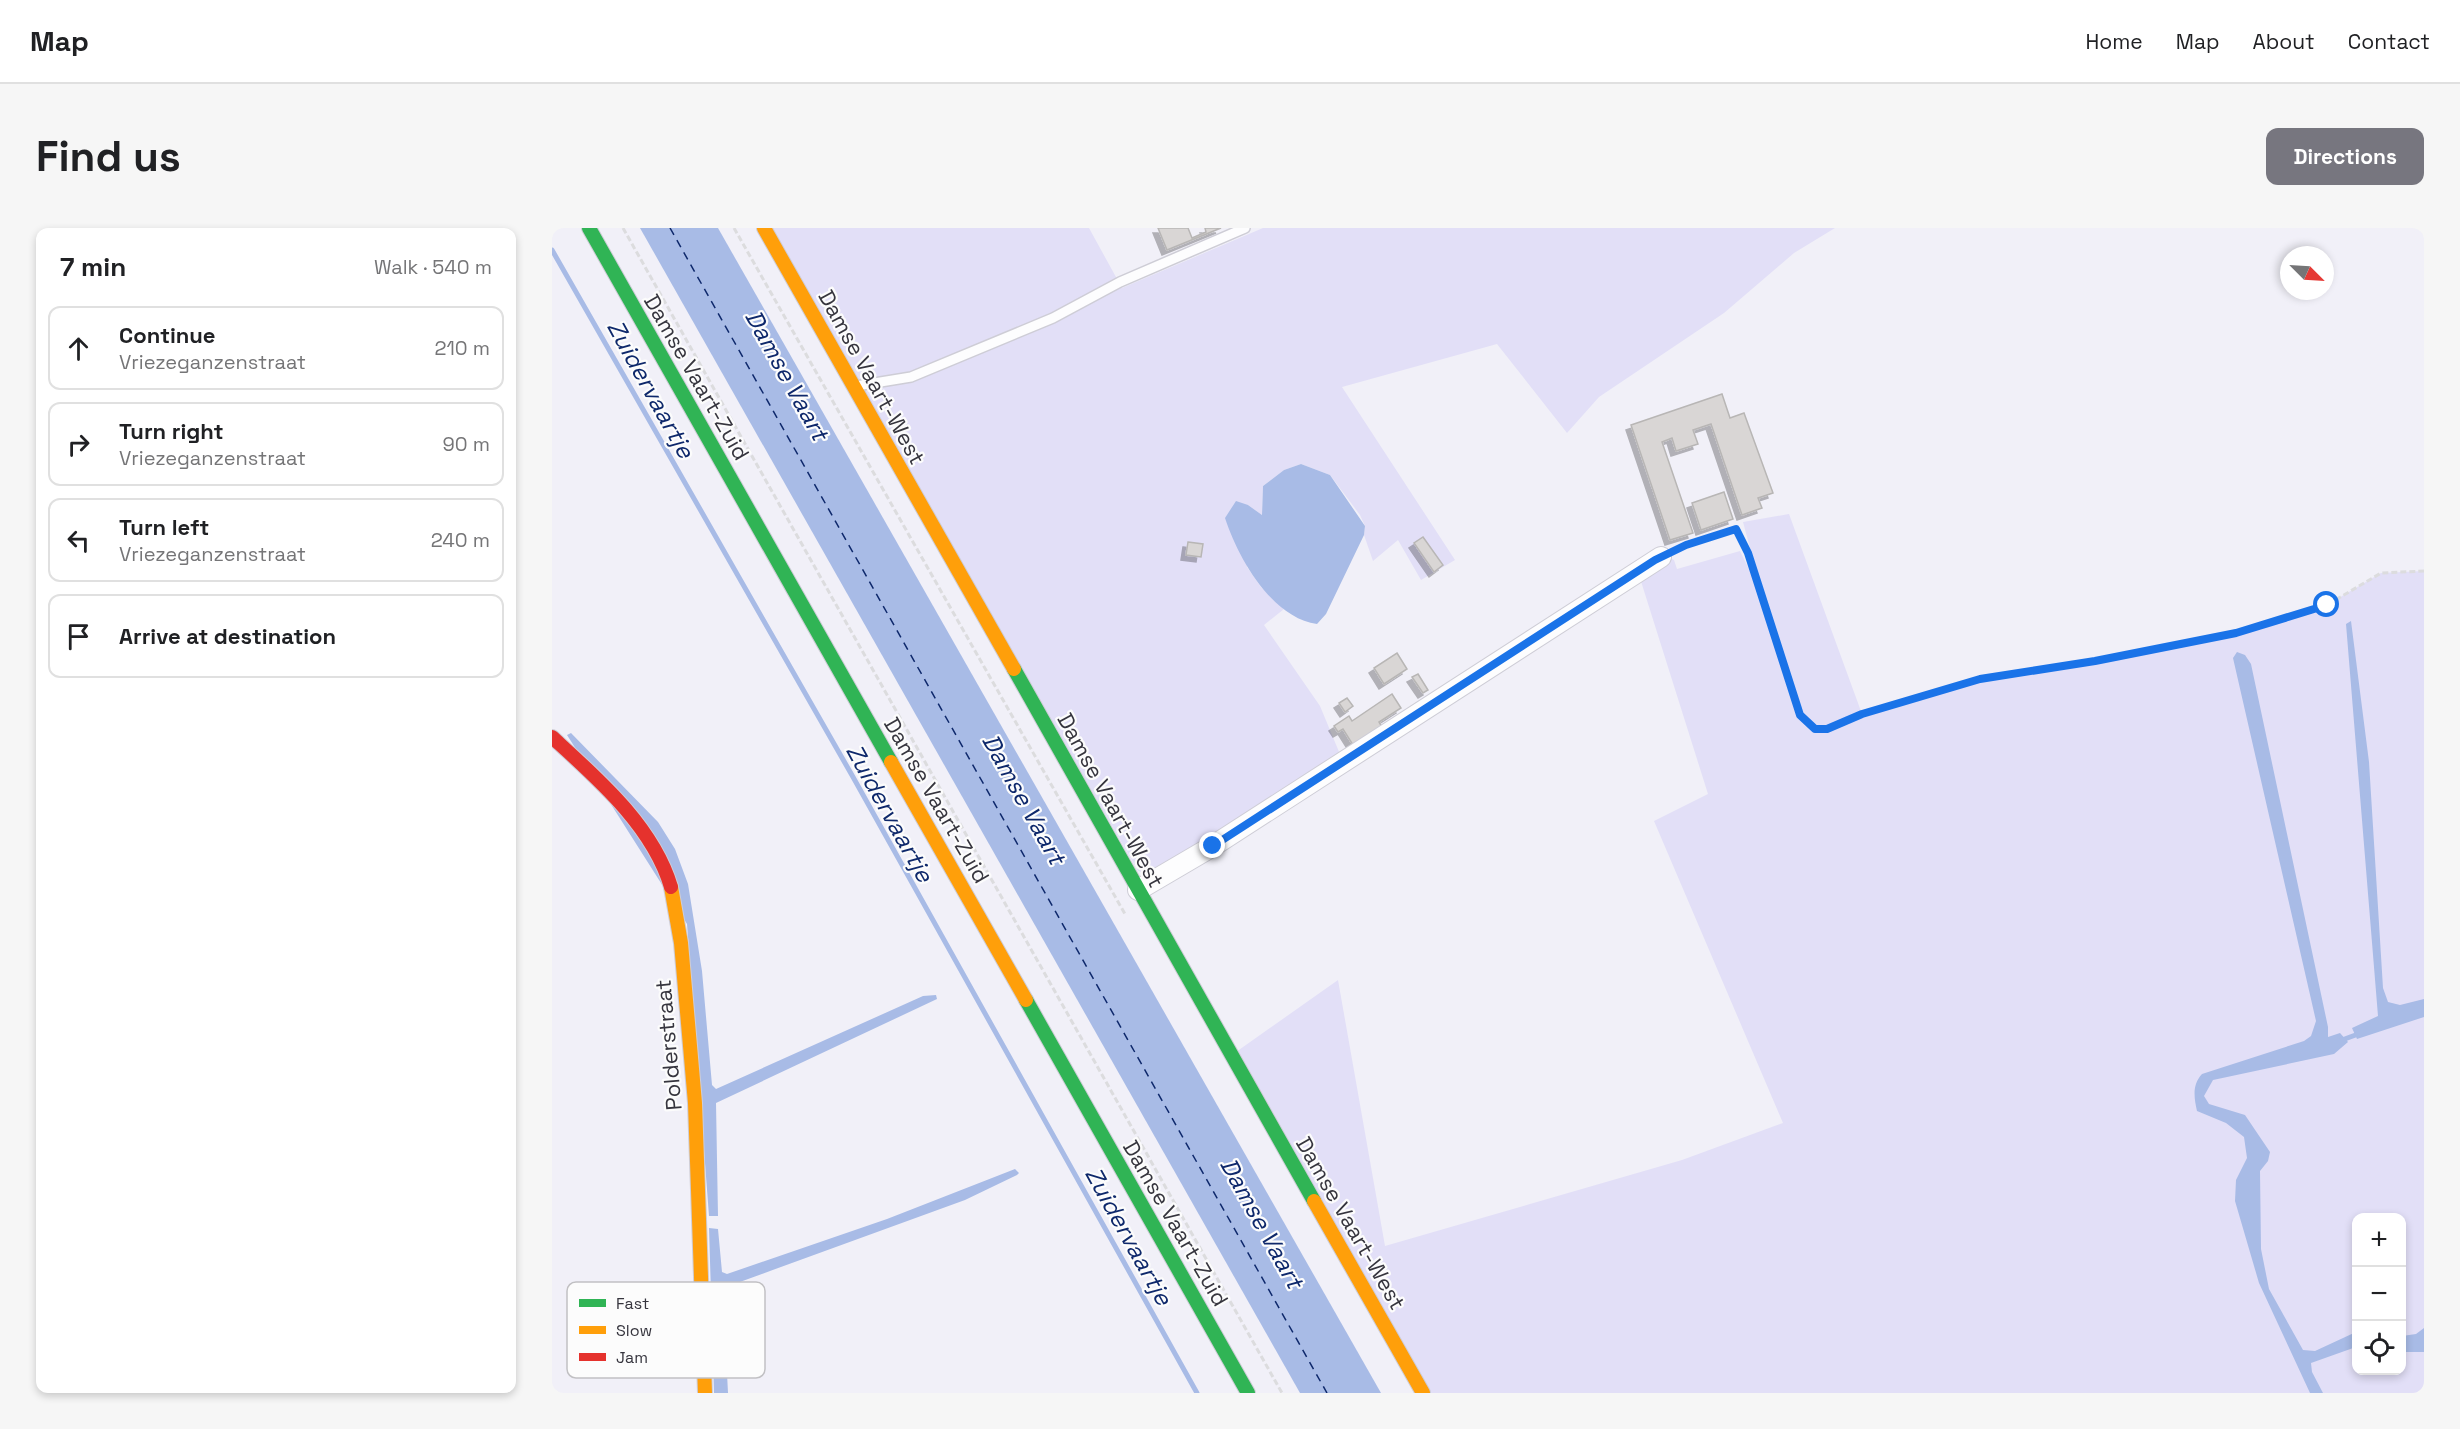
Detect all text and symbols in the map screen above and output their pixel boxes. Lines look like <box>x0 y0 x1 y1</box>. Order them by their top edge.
text: Map <box>30 23 89 59</box>
text: Home <box>2085 28 2143 55</box>
text: Map <box>2176 28 2220 55</box>
text: About <box>2253 28 2315 55</box>
text: Contact <box>2348 28 2430 55</box>
button: Directions <box>2266 128 2424 185</box>
text: Find us <box>36 130 181 183</box>
north arrow <box>2280 246 2334 300</box>
text: 7 min <box>60 250 126 284</box>
text: Walk · 540 m <box>374 254 492 280</box>
street label: Damse Vaart-West <box>812 285 932 469</box>
street label: Damse Vaart-Zuid <box>638 289 756 465</box>
water label: Damse Vaart <box>738 304 837 448</box>
water label: Zuidervaartje <box>600 314 702 464</box>
text: Continue <box>119 321 215 349</box>
icon: ahead <box>62 332 95 365</box>
text: 210 m <box>434 335 490 361</box>
text: Vriezeganzenstraat <box>119 349 306 375</box>
text: Turn right <box>119 417 224 445</box>
icon: right <box>62 428 95 461</box>
text: 90 m <box>443 431 490 457</box>
text: Vriezeganzenstraat <box>119 445 306 471</box>
text: Turn left <box>119 513 209 541</box>
icon: left <box>62 524 95 557</box>
text: 240 m <box>431 527 490 553</box>
text: Vriezeganzenstraat <box>119 541 306 567</box>
route start <box>2313 591 2339 617</box>
icon: arrive <box>62 620 95 653</box>
text: Arrive at destination <box>119 622 336 650</box>
street label: Damse Vaart-West <box>1051 708 1171 892</box>
street label: Damse Vaart-Zuid <box>878 712 996 888</box>
water label: Damse Vaart <box>975 728 1074 872</box>
water label: Zuidervaartje <box>839 738 941 888</box>
route end <box>1199 832 1225 858</box>
street label: Polderstraat <box>648 978 688 1112</box>
street label: Damse Vaart-West <box>1290 1131 1412 1315</box>
street label: Damse Vaart-Zuid <box>1117 1135 1235 1311</box>
water label: Damse Vaart <box>1213 1152 1312 1296</box>
water label: Zuidervaartje <box>1078 1161 1180 1311</box>
map controls <box>2352 1213 2406 1375</box>
button: + <box>2352 1213 2406 1267</box>
button: − <box>2352 1267 2406 1321</box>
legend <box>567 1282 765 1378</box>
text: Fast <box>616 1293 649 1314</box>
text: Slow <box>616 1320 652 1341</box>
button: locate <box>2352 1321 2406 1375</box>
text: Jam <box>616 1347 648 1368</box>

